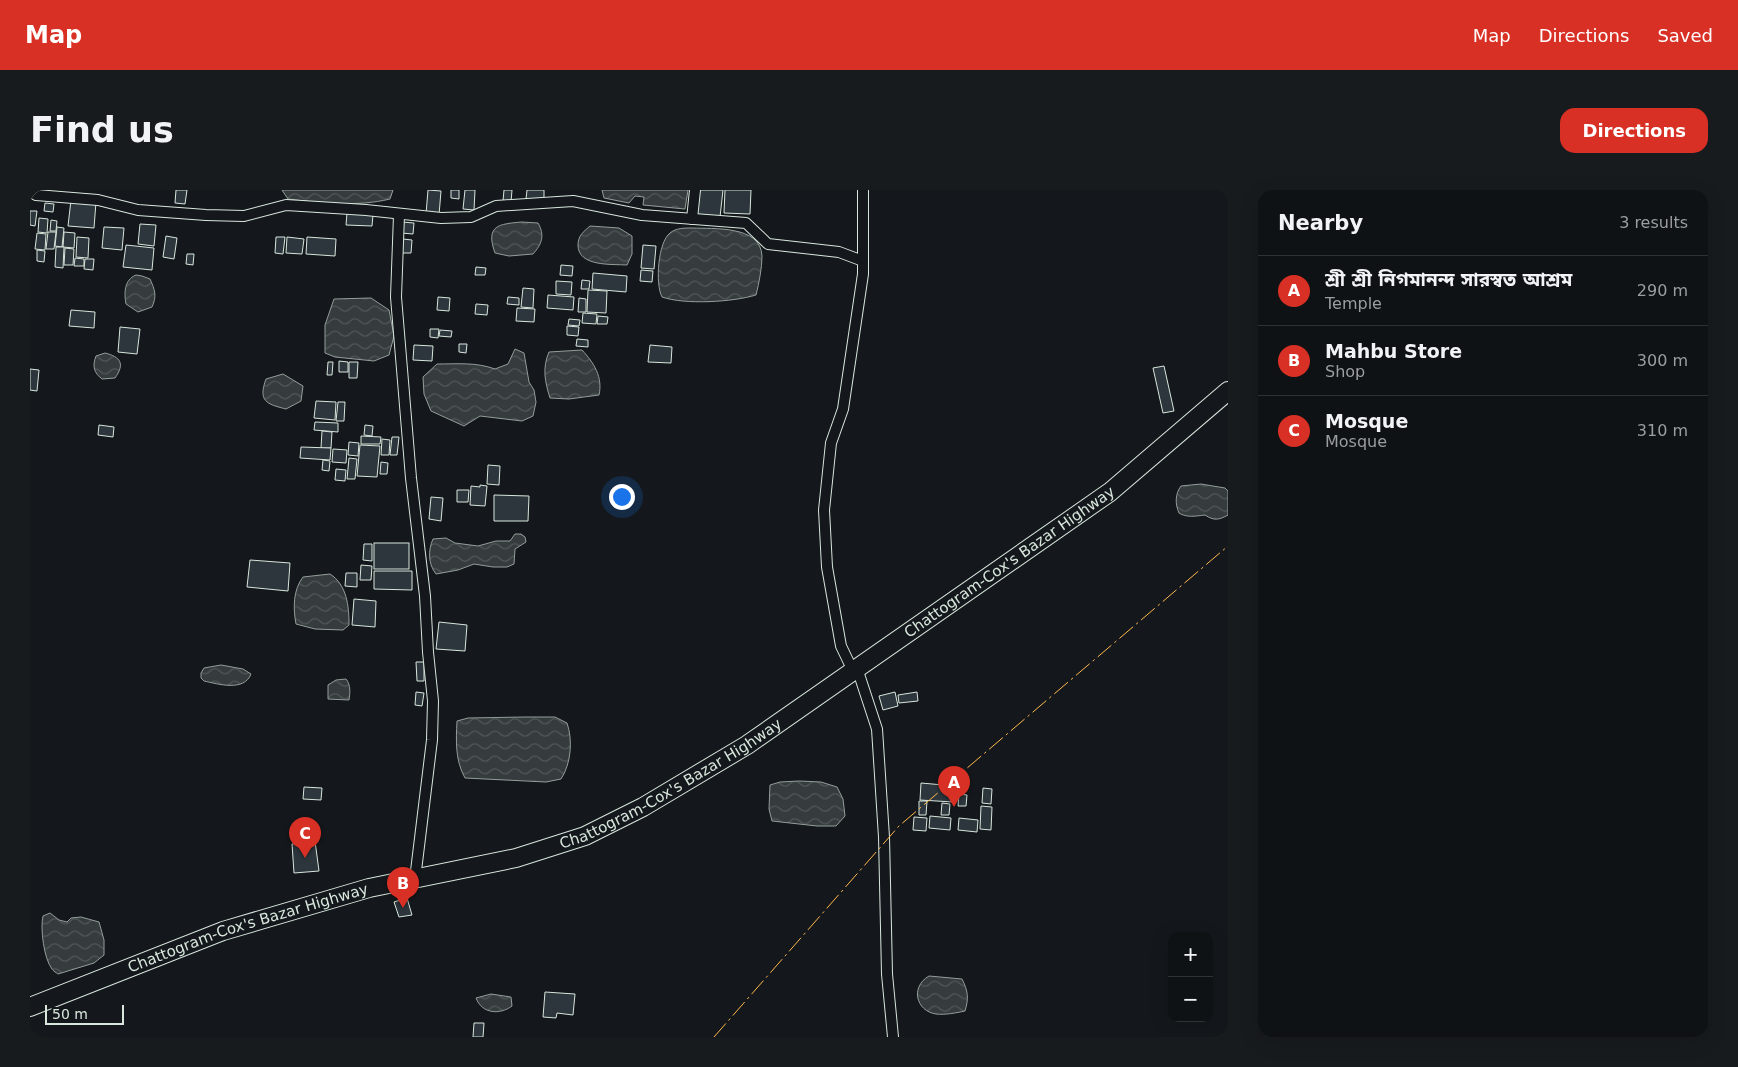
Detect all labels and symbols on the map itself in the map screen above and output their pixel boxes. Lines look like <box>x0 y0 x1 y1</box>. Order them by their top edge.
street label: Chattogram-Cox's Bazar Highway <box>901 482 1118 642</box>
your location <box>609 484 635 510</box>
street label: Chattogram-Cox's Bazar Highway <box>557 715 785 853</box>
pin: A <box>938 766 970 807</box>
pin: C <box>289 817 321 858</box>
pin: B <box>387 867 419 908</box>
street label: Chattogram-Cox's Bazar Highway <box>125 880 370 977</box>
scale bar <box>45 1002 124 1025</box>

